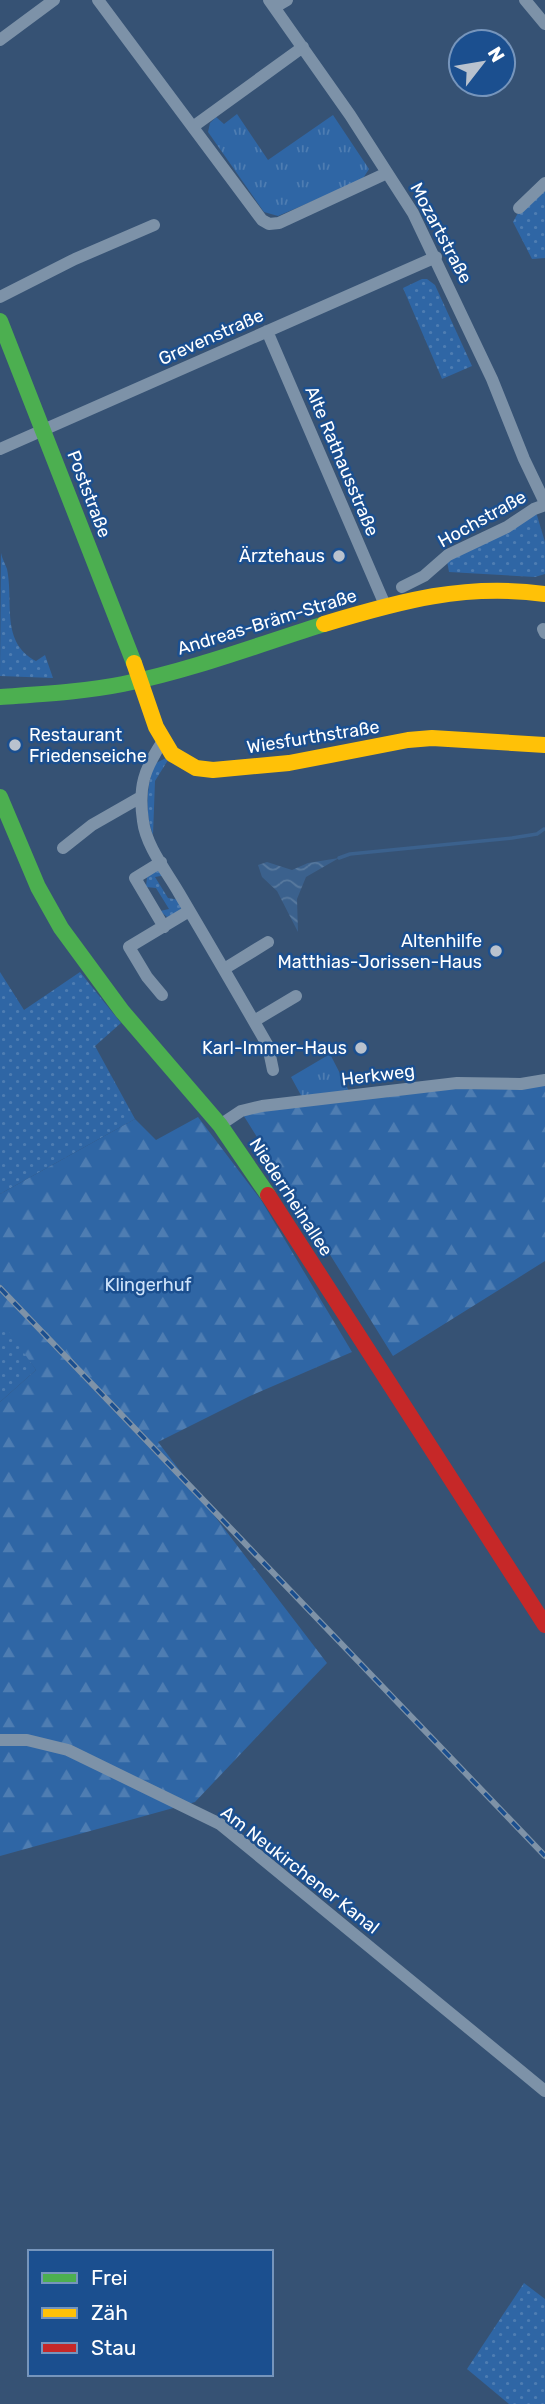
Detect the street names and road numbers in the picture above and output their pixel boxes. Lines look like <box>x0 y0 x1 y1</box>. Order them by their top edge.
street label: Mozartstraße <box>405 179 477 287</box>
street label: Grevenstraße <box>155 304 267 370</box>
street label: Alte Rathausstraße <box>300 383 384 539</box>
street label: Poststraße <box>62 447 116 541</box>
street label: Hochstraße <box>434 486 530 552</box>
street label: Andreas-Bräm-Straße <box>175 584 359 660</box>
street label: Wiesfurthstraße <box>245 716 381 758</box>
street label: Herkweg <box>340 1060 416 1090</box>
street label: Niederrheinallee <box>245 1134 337 1260</box>
street label: Am Neukirchener Kanal <box>216 1801 384 1939</box>

